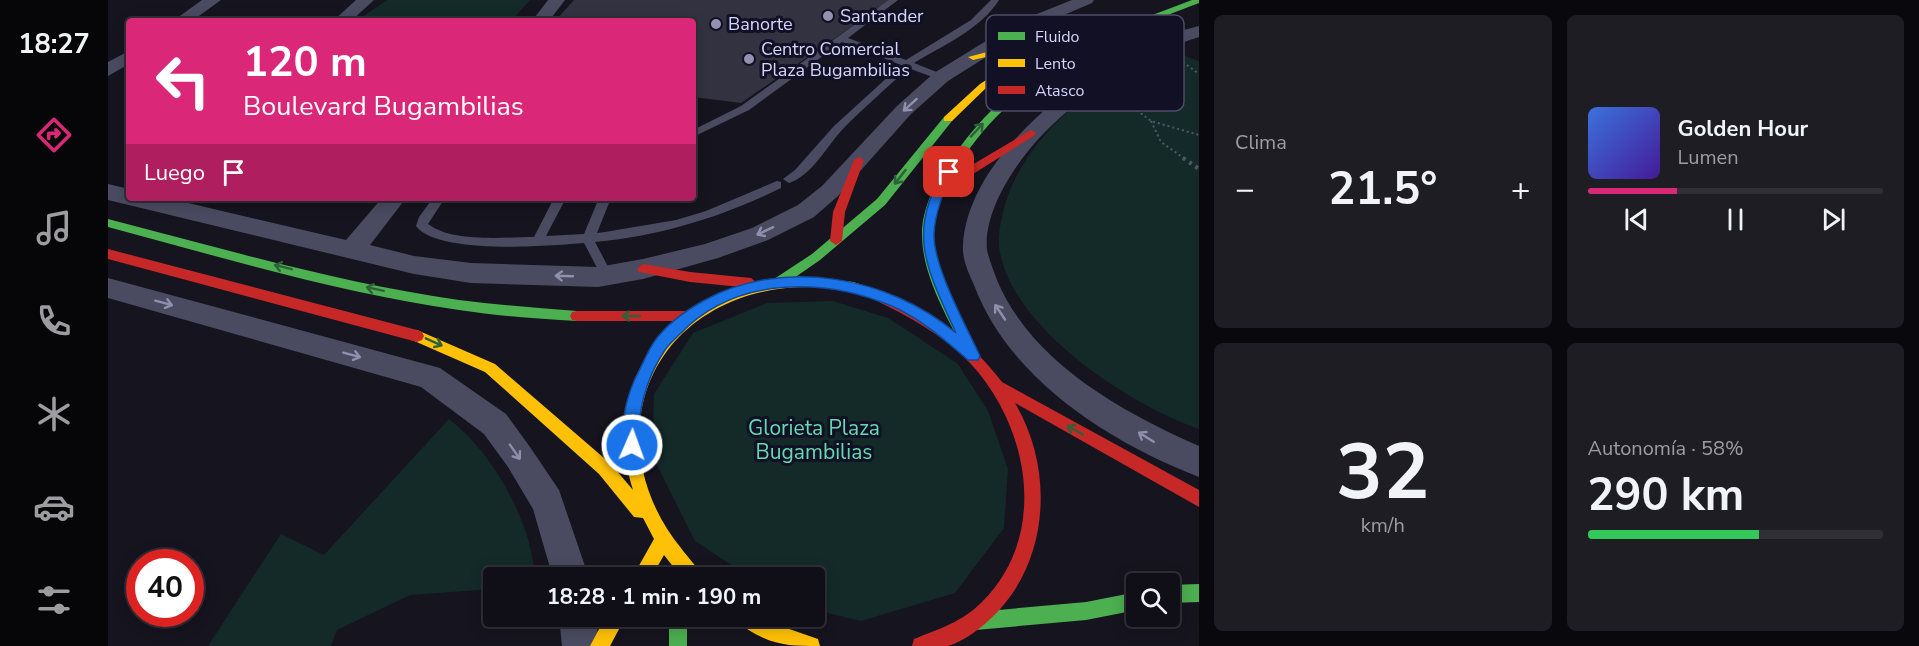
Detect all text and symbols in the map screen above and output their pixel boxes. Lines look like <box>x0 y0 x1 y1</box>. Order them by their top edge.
place label: Santander <box>840 4 924 28</box>
marker: Santander <box>821 9 835 23</box>
place label: Banorte <box>728 12 793 36</box>
legend <box>986 15 1184 111</box>
marker: Banorte <box>709 17 723 31</box>
text: 18:27 <box>18 26 90 63</box>
text: Fluido <box>1035 26 1080 48</box>
text: 120 m <box>243 34 367 91</box>
place label: Centro Comercial Plaza Bugambilias <box>761 37 910 82</box>
icon: left <box>144 42 222 120</box>
marker: Centro Comercial Plaza Bugambilias <box>742 52 756 66</box>
text: Lento <box>1035 53 1076 75</box>
text: Atasco <box>1035 80 1084 102</box>
text: Boulevard Bugambilias <box>243 88 524 125</box>
one-way arrow <box>903 97 918 112</box>
icon: directions <box>33 114 75 156</box>
text: Golden Hour <box>1678 114 1808 144</box>
one-way arrow <box>970 123 984 138</box>
text: Clima <box>1235 129 1287 156</box>
text: Lumen <box>1678 144 1739 171</box>
pin <box>923 146 974 197</box>
icon: arrive <box>932 155 965 188</box>
icon: arrive <box>217 156 250 189</box>
text: Luego <box>144 158 205 188</box>
text: 21.5° <box>1328 159 1437 220</box>
text: − <box>1235 167 1255 212</box>
text: + <box>1511 167 1531 212</box>
one-way arrow <box>893 169 906 185</box>
icon: previous <box>1620 203 1653 236</box>
icon: pause <box>1719 203 1752 236</box>
icon: next <box>1817 203 1850 236</box>
icon: music <box>33 207 75 249</box>
one-way arrow <box>757 226 775 238</box>
one-way arrow <box>274 260 293 272</box>
one-way arrow <box>555 271 575 282</box>
one-way arrow <box>366 283 385 294</box>
one-way arrow <box>155 298 174 310</box>
icon: phone <box>33 300 75 342</box>
one-way arrow <box>994 304 1006 321</box>
one-way arrow <box>621 310 641 322</box>
one-way arrow <box>425 337 443 348</box>
one-way arrow <box>342 350 361 362</box>
icon: climate <box>33 393 75 435</box>
position arrow <box>600 413 664 477</box>
park label: Glorieta Plaza Bugambilias <box>748 414 880 466</box>
text: 32 <box>1336 419 1430 526</box>
one-way arrow <box>1066 424 1084 435</box>
one-way arrow <box>1138 431 1155 443</box>
text: Autonomía · 58% <box>1588 435 1744 462</box>
one-way arrow <box>509 443 521 459</box>
text: 290 km <box>1588 465 1744 526</box>
icon: car <box>33 486 75 528</box>
text: km/h <box>1361 512 1405 539</box>
speed limit sign: 40 <box>126 549 204 627</box>
map controls <box>1126 573 1180 627</box>
button: search <box>1126 573 1180 627</box>
icon: filters <box>33 579 75 621</box>
text: 18:28 · 1 min · 190 m <box>547 582 761 612</box>

